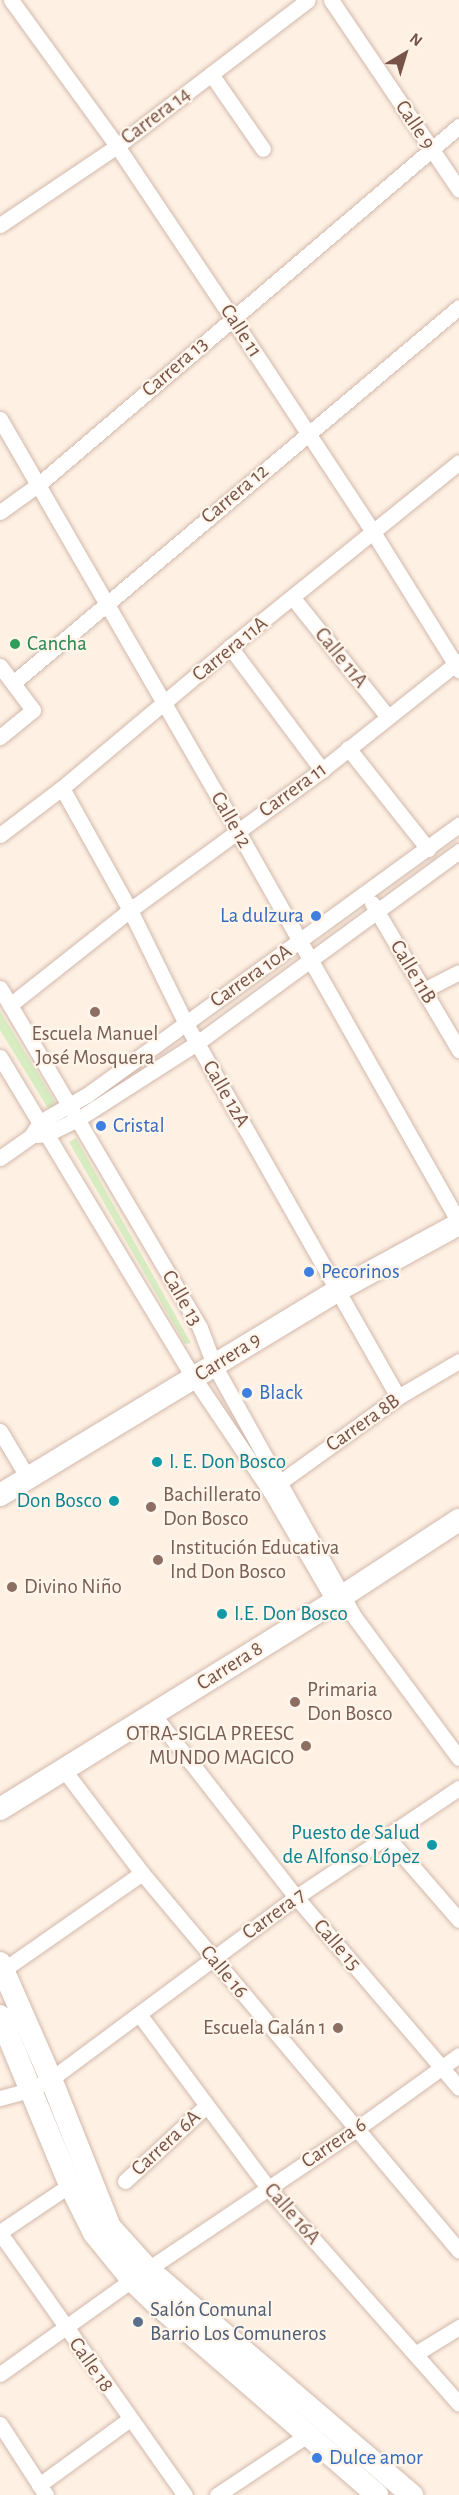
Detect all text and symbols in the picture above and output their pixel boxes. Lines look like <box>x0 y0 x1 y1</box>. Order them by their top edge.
north arrow <box>375 24 435 84</box>
text: N <box>407 30 425 50</box>
street label: Carrera 14 <box>116 82 196 150</box>
street label: Calle 9 <box>389 96 441 154</box>
street label: Calle 11 <box>214 300 268 362</box>
street label: Carrera 13 <box>137 331 213 403</box>
street label: Carrera 12 <box>196 459 274 529</box>
street label: Carrera 11A <box>187 611 273 687</box>
street label: Calle 11A <box>309 623 373 693</box>
place label: Cancha <box>27 631 87 657</box>
marker: Cancha <box>8 637 22 651</box>
street label: Carrera 11 <box>254 757 332 823</box>
street label: Calle 12 <box>205 787 257 853</box>
place label: La dulzura <box>220 903 304 929</box>
marker: La dulzura <box>309 909 323 923</box>
street label: Calle 11B <box>384 936 442 1008</box>
street label: Carrera 10A <box>205 939 297 1013</box>
marker: Escuela Manuel José Mosquera <box>88 1005 102 1019</box>
place label: Escuela Manuel José Mosquera <box>32 1021 158 1071</box>
street label: Calle 12A <box>197 1056 255 1132</box>
place label: Cristal <box>113 1113 165 1139</box>
marker: Cristal <box>94 1119 108 1133</box>
place label: Pecorinos <box>321 1259 400 1285</box>
marker: Pecorinos <box>302 1265 316 1279</box>
street label: Calle 13 <box>156 1266 208 1330</box>
street label: Carrera 9 <box>190 1327 266 1387</box>
place label: Black <box>259 1380 303 1406</box>
marker: Black <box>240 1386 254 1400</box>
street label: Carrera 8B <box>321 1388 405 1458</box>
place label: I. E. Don Bosco <box>169 1449 286 1475</box>
marker: I. E. Don Bosco <box>150 1455 164 1469</box>
place label: Bachillerato Don Bosco <box>163 1482 261 1532</box>
place label: Don Bosco <box>16 1488 102 1514</box>
marker: Don Bosco <box>107 1494 121 1508</box>
marker: Bachillerato Don Bosco <box>144 1500 158 1514</box>
place label: Institución Educativa Ind Don Bosco <box>170 1535 339 1585</box>
marker: Institución Educativa Ind Don Bosco <box>151 1553 165 1567</box>
place label: Divino Niño <box>24 1574 122 1600</box>
marker: Divino Niño <box>5 1580 19 1594</box>
place label: I.E. Don Bosco <box>234 1601 348 1627</box>
marker: I.E. Don Bosco <box>215 1607 229 1621</box>
street label: Carrera 8 <box>192 1636 268 1696</box>
place label: Primaria Don Bosco <box>307 1677 393 1727</box>
marker: Primaria Don Bosco <box>288 1695 302 1709</box>
place label: OTRA-SIGLA PREESC MUNDO MAGICO <box>126 1721 294 1771</box>
marker: OTRA-SIGLA PREESC MUNDO MAGICO <box>299 1739 313 1753</box>
place label: Puesto de Salud de Alfonso López <box>282 1820 420 1870</box>
marker: Puesto de Salud de Alfonso López <box>425 1838 439 1852</box>
street label: Carrera 7 <box>237 1883 311 1945</box>
street label: Calle 15 <box>308 1914 366 1976</box>
street label: Calle 16 <box>195 1940 253 2004</box>
place label: Escuela Galán 1 <box>203 2015 326 2041</box>
marker: Escuela Galán 1 <box>331 2021 345 2035</box>
street label: Carrera 6A <box>126 2105 206 2181</box>
street label: Carrera 6 <box>297 2112 371 2174</box>
street label: Calle 16A <box>258 2178 326 2250</box>
place label: Salón Comunal Barrio Los Comuneros <box>150 2297 326 2347</box>
marker: Salón Comunal Barrio Los Comuneros <box>131 2315 145 2329</box>
street label: Calle 18 <box>63 2333 119 2397</box>
place label: Dulce amor <box>329 2445 423 2471</box>
marker: Dulce amor <box>310 2451 324 2465</box>

